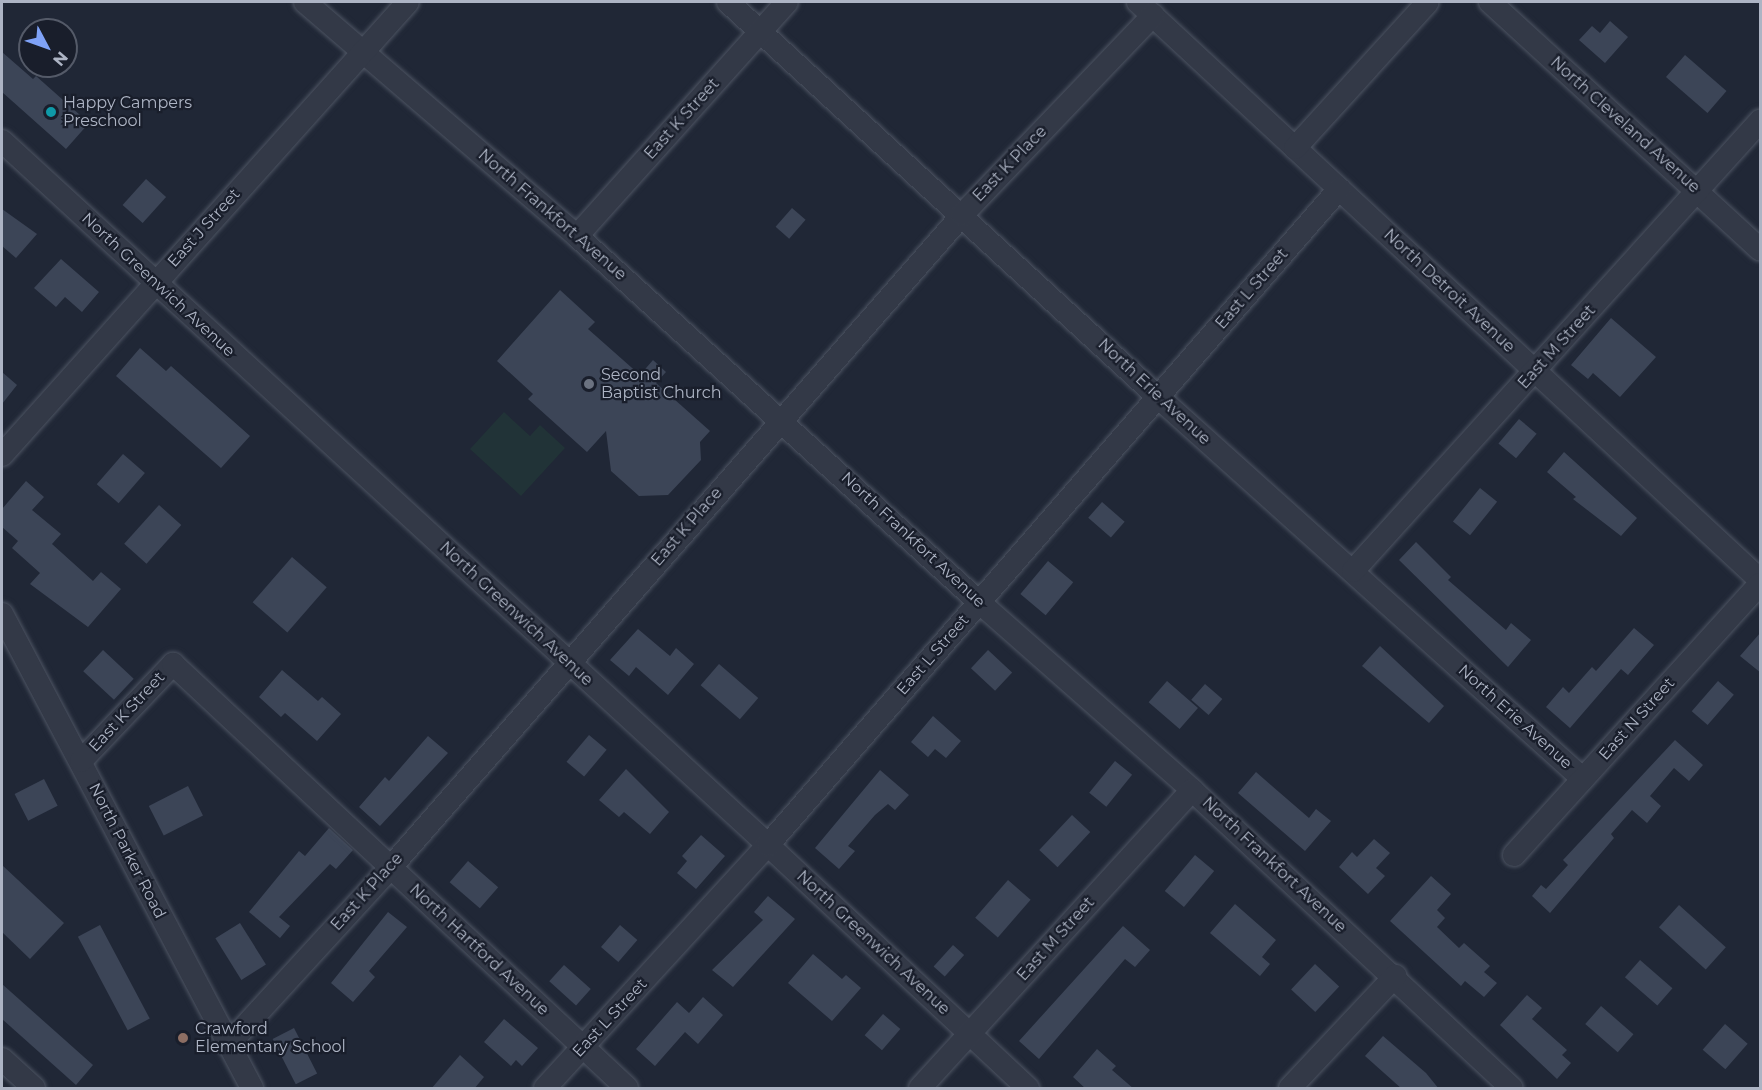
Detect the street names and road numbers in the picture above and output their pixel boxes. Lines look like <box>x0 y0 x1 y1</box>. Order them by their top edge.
street label: North Cleveland Avenue <box>1546 53 1704 197</box>
street label: East K Street <box>641 75 723 163</box>
street label: East K Place <box>969 122 1051 206</box>
street label: North Frankfort Avenue <box>474 145 630 285</box>
street label: East J Street <box>164 185 244 271</box>
street label: North Greenwich Avenue <box>77 209 239 361</box>
street label: North Detroit Avenue <box>1380 225 1518 357</box>
street label: East L Street <box>1212 245 1292 333</box>
street label: East M Street <box>1514 301 1600 393</box>
street label: North Erie Avenue <box>1094 335 1214 449</box>
street label: North Frankfort Avenue <box>837 468 989 612</box>
street label: East K Place <box>648 484 726 570</box>
street label: North Greenwich Avenue <box>435 538 597 690</box>
street label: East L Street <box>893 611 973 699</box>
street label: North Erie Avenue <box>1454 661 1576 773</box>
street label: East K Street <box>85 668 169 756</box>
street label: East N Street <box>1595 674 1679 764</box>
street label: North Parker Road <box>85 780 169 922</box>
street label: North Frankfort Avenue <box>1198 793 1350 937</box>
street label: East K Place <box>327 849 407 935</box>
street label: North Greenwich Avenue <box>792 867 954 1019</box>
street label: North Hartford Avenue <box>405 880 553 1020</box>
street label: East M Street <box>1013 893 1099 985</box>
street label: East L Street <box>569 975 651 1061</box>

